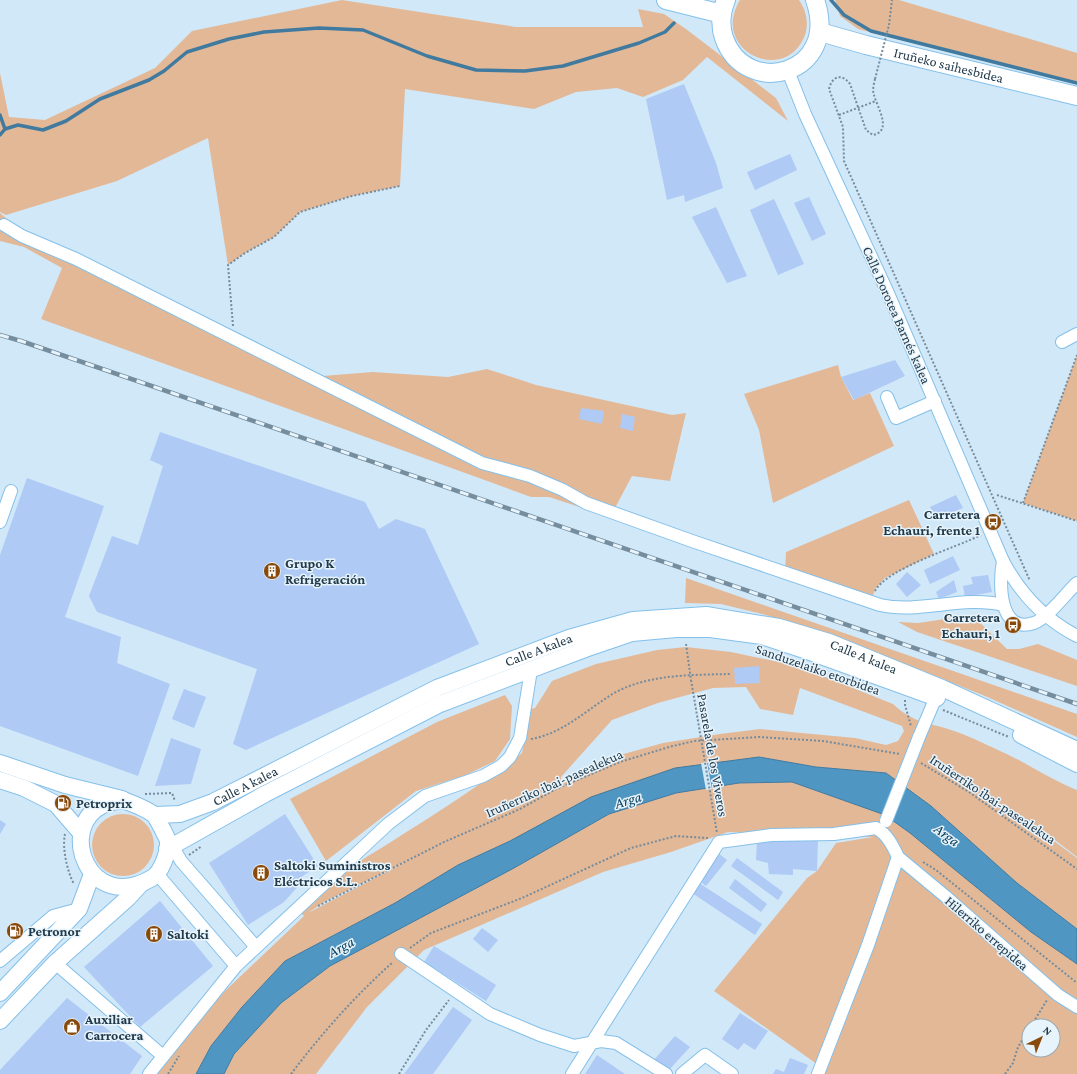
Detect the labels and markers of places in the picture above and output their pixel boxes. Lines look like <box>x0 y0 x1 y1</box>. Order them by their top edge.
place label: Carretera Echauri, frente 1 <box>883 506 980 539</box>
bus stop icon: Carretera Echauri, frente 1 <box>983 512 1003 532</box>
place label: Grupo K Refrigeración <box>285 555 365 587</box>
building icon: Grupo K Refrigeración <box>262 561 282 581</box>
place label: Carretera Echauri, 1 <box>942 609 1000 642</box>
bus stop icon: Carretera Echauri, 1 <box>1003 615 1023 635</box>
fuel station icon: Petroprix <box>53 793 73 813</box>
place label: Petroprix <box>76 795 133 811</box>
place label: Saltoki Suministros Eléctricos S.L. <box>274 857 391 889</box>
building icon: Saltoki Suministros Eléctricos S.L. <box>251 863 271 883</box>
fuel station icon: Petronor <box>5 921 25 941</box>
place label: Petronor <box>28 923 81 939</box>
building icon: Saltoki <box>144 924 164 944</box>
place label: Saltoki <box>167 926 209 942</box>
place label: Auxiliar Carrocera <box>84 1011 143 1043</box>
shop icon: Auxiliar Carrocera <box>62 1017 82 1037</box>

